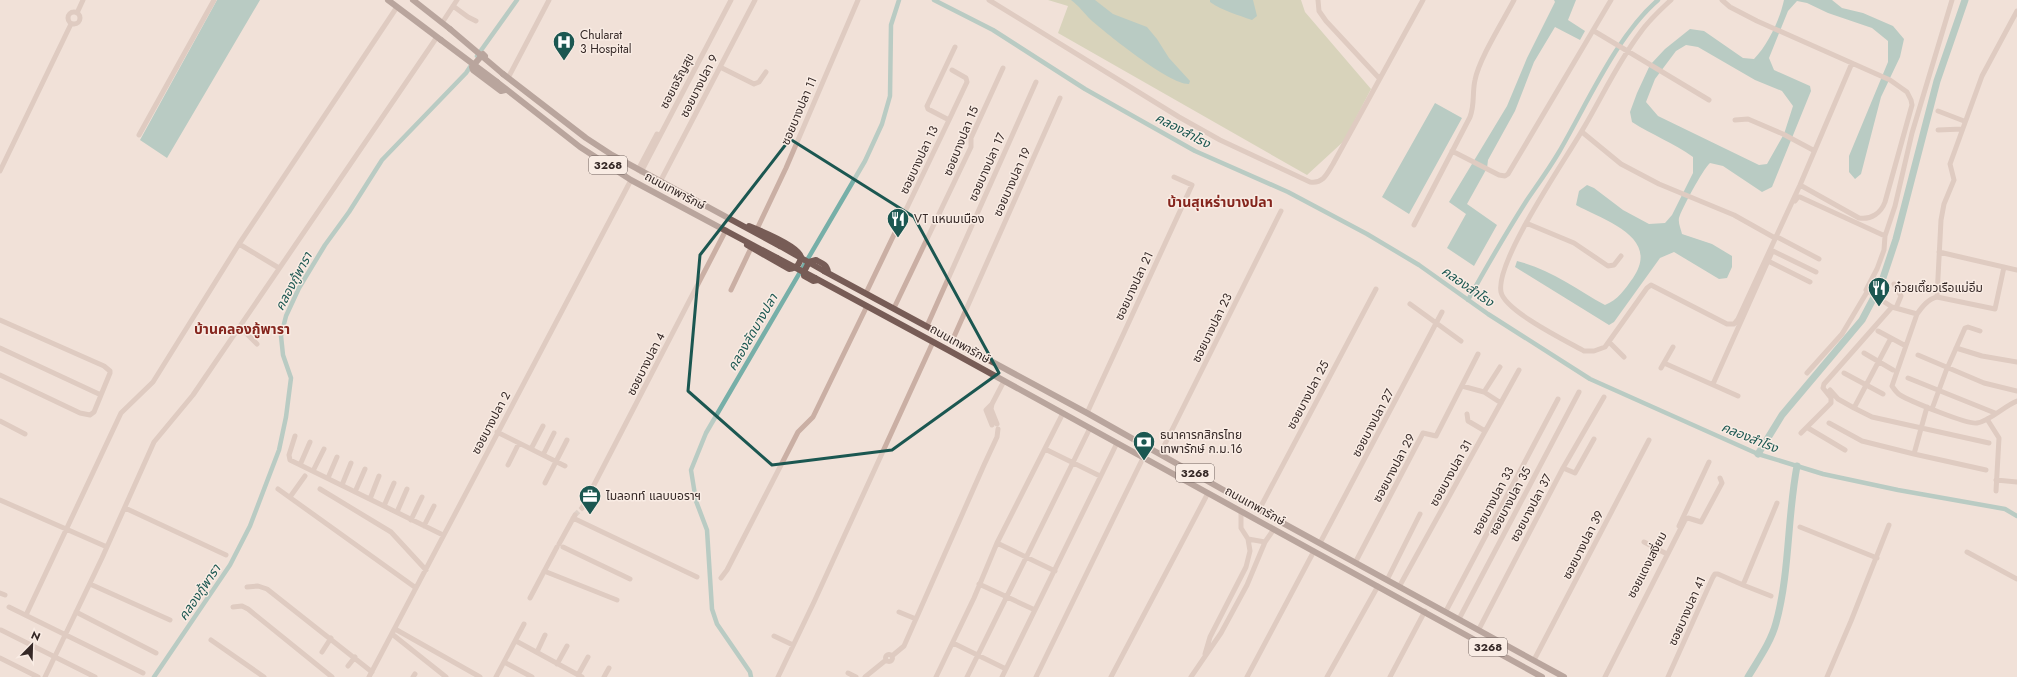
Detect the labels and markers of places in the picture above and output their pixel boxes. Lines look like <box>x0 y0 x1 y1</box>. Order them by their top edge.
place label: Chularat 3 Hospital <box>580 26 632 58</box>
hospital icon: Chularat 3 Hospital <box>551 29 577 62</box>
restaurant icon: VT แหนมเนือง <box>885 206 911 239</box>
place label: VT แหนมเนือง <box>914 210 984 228</box>
restaurant icon: ก๋วยเตี๊ยวเรือแม่อิ่ม <box>1866 275 1892 308</box>
place label: ก๋วยเตี๊ยวเรือแม่อิ่ม <box>1894 279 1983 297</box>
place label: ธนาคารกสิกรไทย เทพารักษ์ ก.ม.16 <box>1160 426 1243 458</box>
bank icon: ธนาคารกสิกรไทย เทพารักษ์ ก.ม.16 <box>1131 429 1157 462</box>
office icon: ไมลอทท์ แลบบอราฯ <box>577 483 603 516</box>
place label: ไมลอทท์ แลบบอราฯ <box>605 487 701 505</box>

